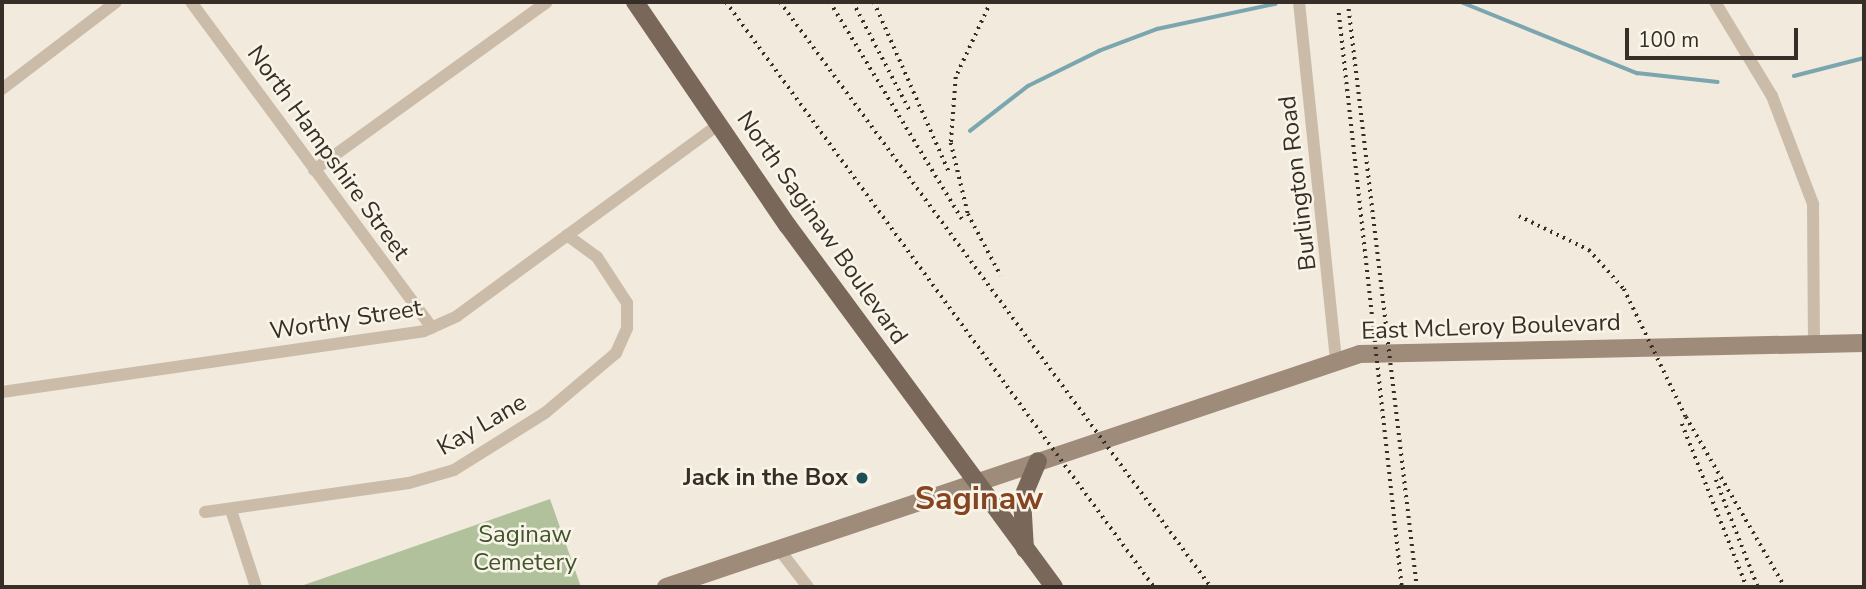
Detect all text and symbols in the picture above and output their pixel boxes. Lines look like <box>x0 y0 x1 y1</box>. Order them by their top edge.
scale bar <box>1628 14 1801 58</box>
text: 100 m <box>1638 26 1699 54</box>
street label: North Hampshire Street <box>241 40 415 266</box>
street label: Burlington Road <box>1273 94 1323 272</box>
street label: North Saginaw Boulevard <box>730 106 914 350</box>
street label: Worthy Street <box>268 294 424 346</box>
street label: East McLeroy Boulevard <box>1361 308 1621 346</box>
street label: Kay Lane <box>432 388 532 462</box>
place label: Jack in the Box <box>683 464 848 492</box>
marker: Jack in the Box <box>854 470 870 486</box>
district label: Saginaw <box>915 480 1043 518</box>
park label: Saginaw Cemetery <box>473 521 577 577</box>

